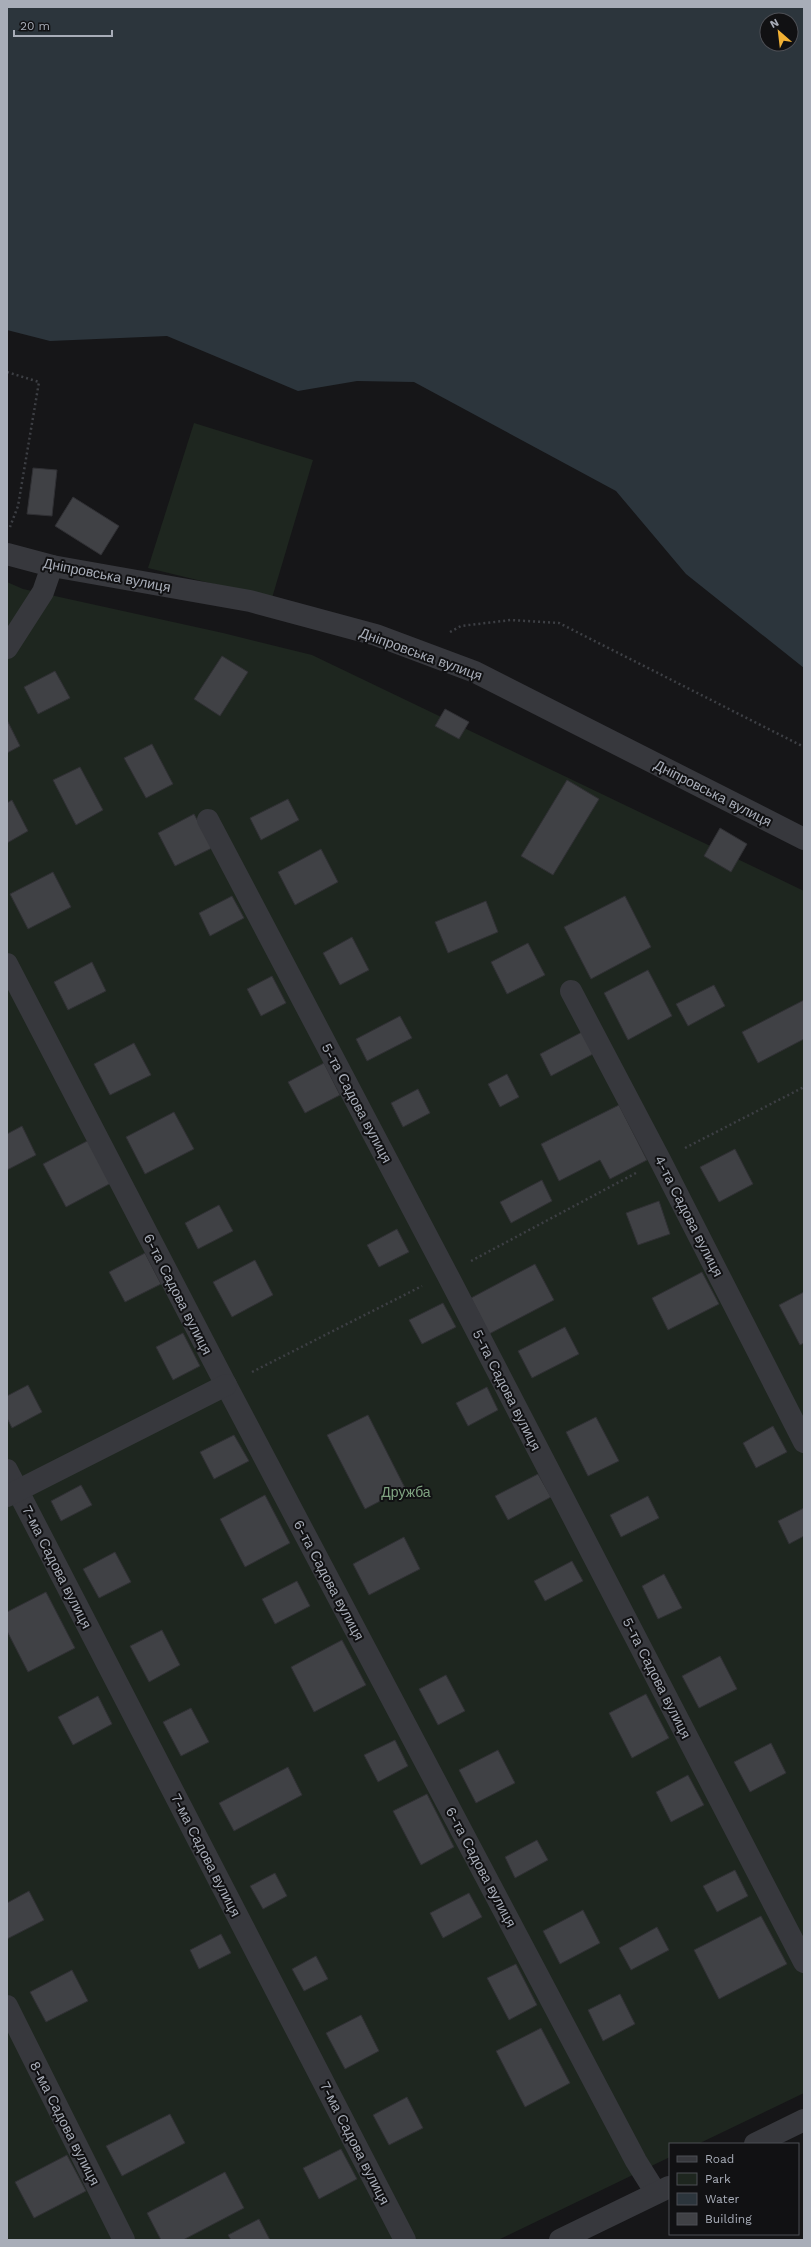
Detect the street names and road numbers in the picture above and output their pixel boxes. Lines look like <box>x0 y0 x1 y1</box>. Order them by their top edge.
street label: Дніпровська вулиця <box>42 555 172 595</box>
street label: Дніпровська вулиця <box>357 624 485 684</box>
street label: Дніпровська вулиця <box>652 756 774 830</box>
street label: 5-та Садова вулиця <box>319 1040 395 1166</box>
street label: 4-та Садова вулиця <box>652 1153 726 1279</box>
street label: 6-та Садова вулиця <box>141 1231 215 1357</box>
street label: 5-та Садова вулиця <box>470 1327 544 1453</box>
street label: 7-ма Садова вулиця <box>19 1503 95 1631</box>
street label: 6-та Садова вулиця <box>291 1517 367 1643</box>
street label: 5-та Садова вулиця <box>620 1615 694 1741</box>
street label: 7-ма Садова вулиця <box>168 1791 244 1919</box>
street label: 6-та Садова вулиця <box>443 1804 519 1930</box>
street label: 8-ма Садова вулиця <box>27 2058 103 2188</box>
street label: 7-ма Садова вулиця <box>317 2079 393 2207</box>

